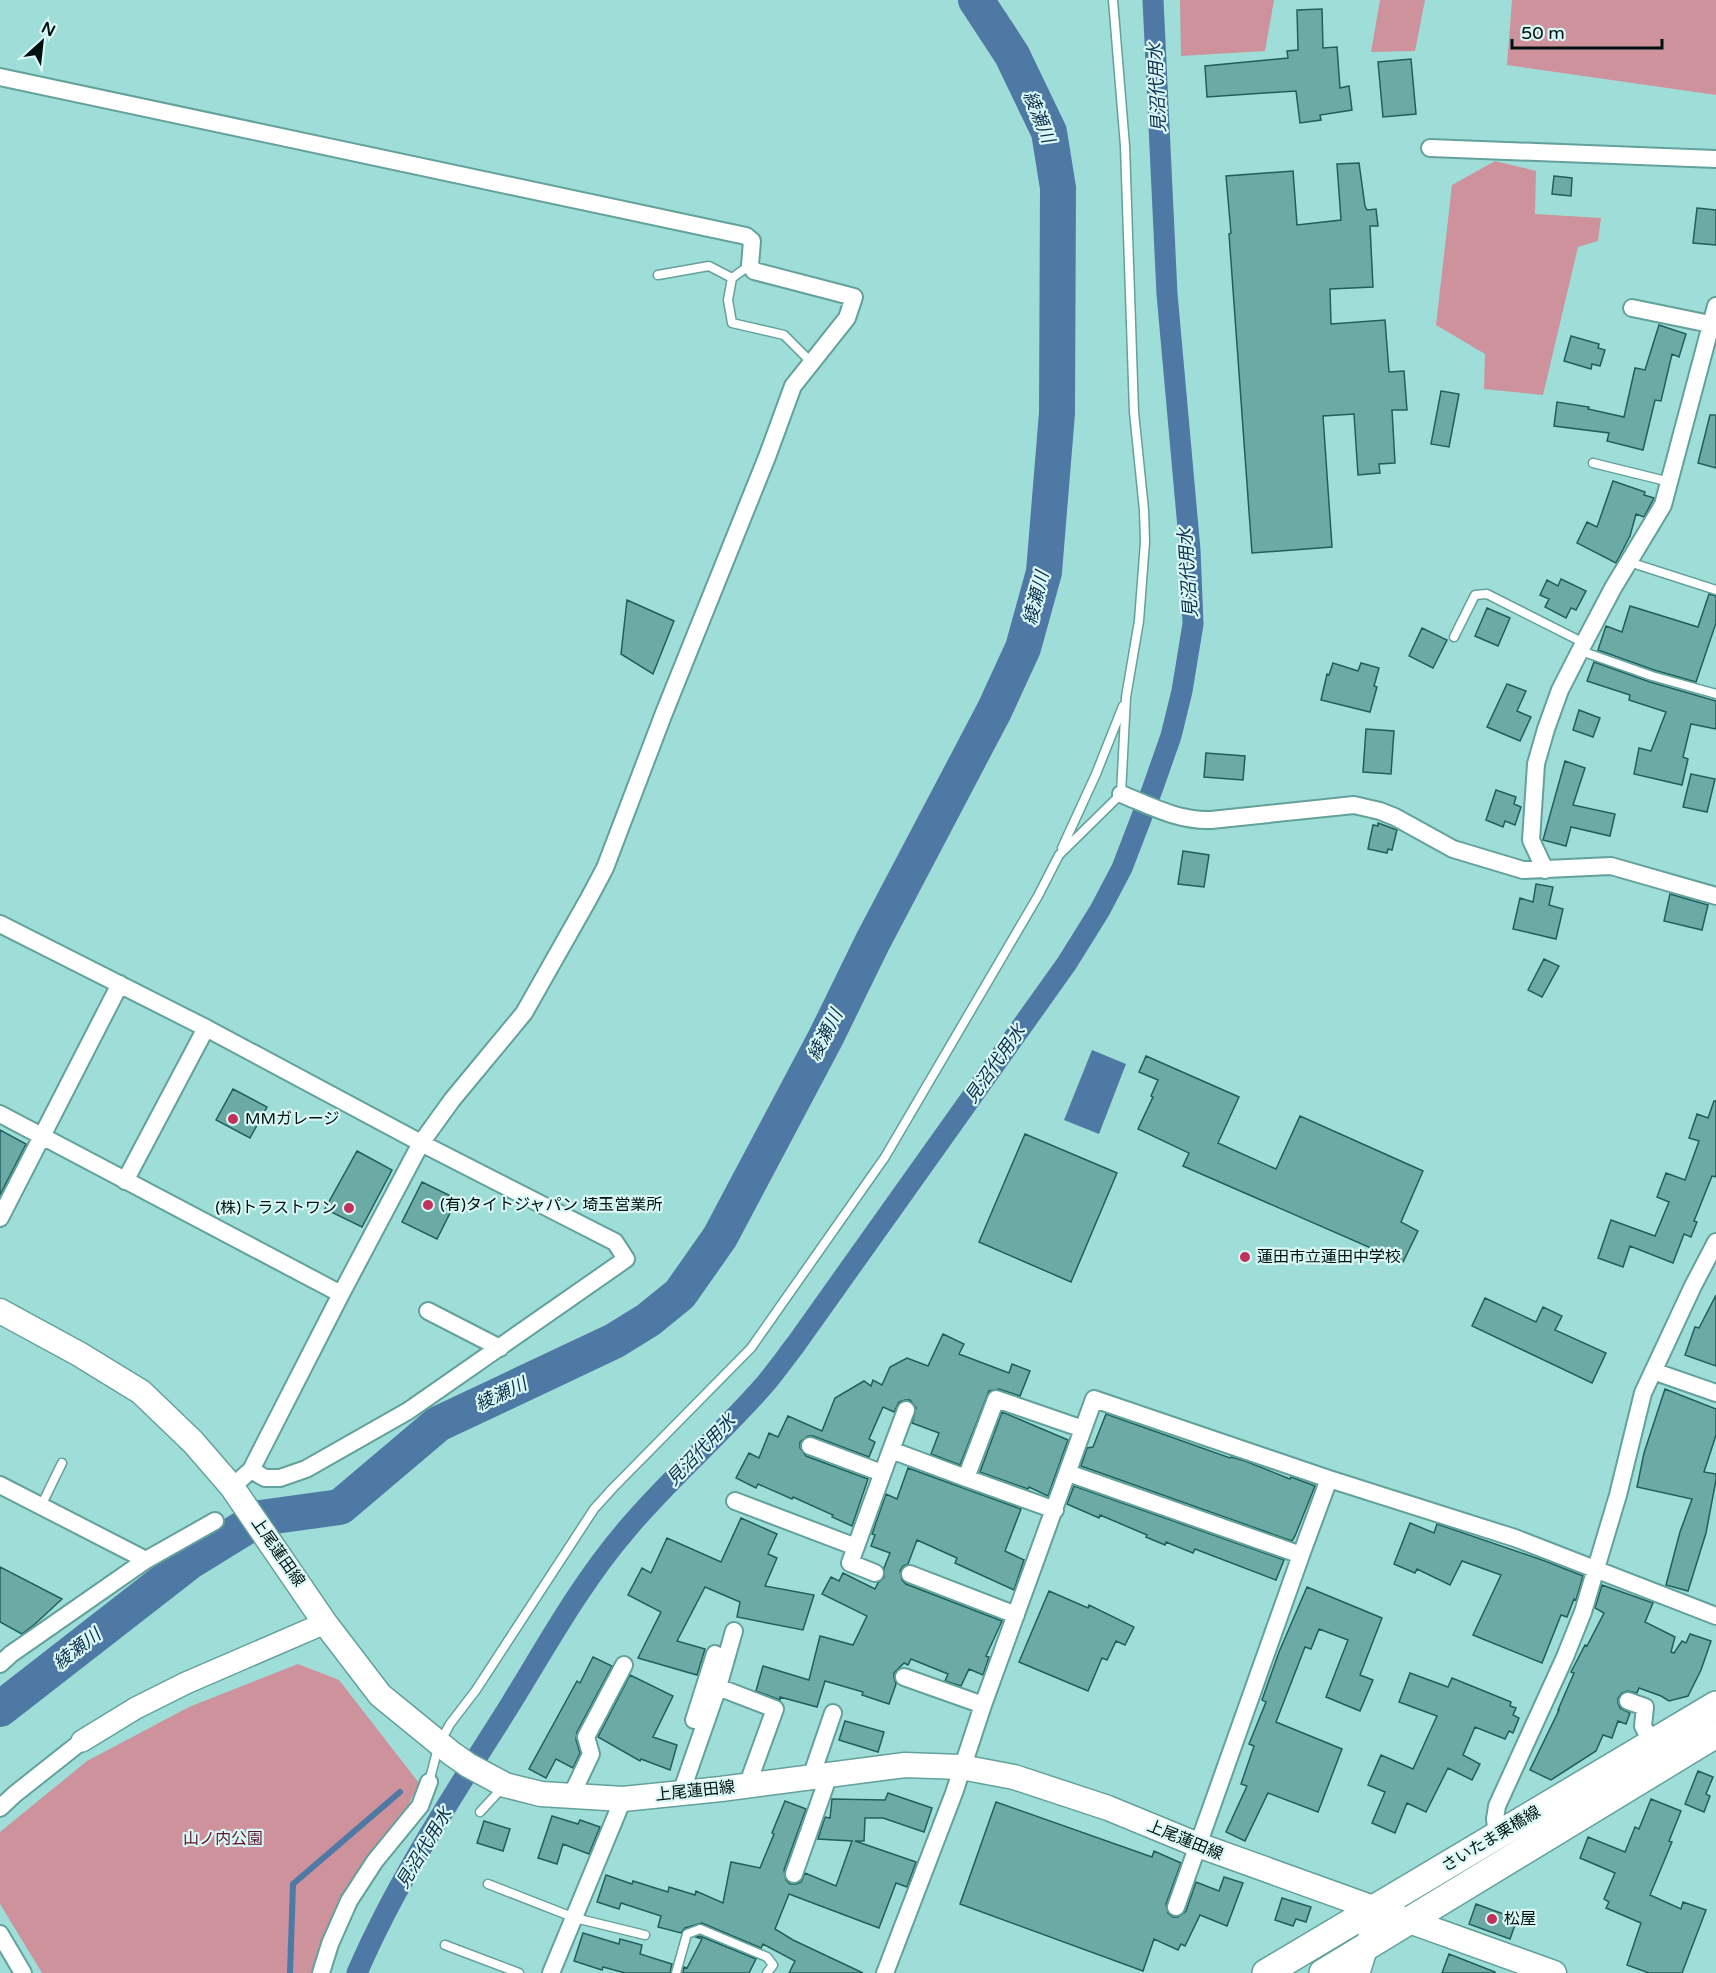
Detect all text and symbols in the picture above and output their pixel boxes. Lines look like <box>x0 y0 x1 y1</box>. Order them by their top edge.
north arrow <box>12 12 72 72</box>
scale bar <box>1512 12 1662 50</box>
text: N <box>38 18 59 41</box>
text: 50 m <box>1521 22 1565 44</box>
water label: 見沼代用水 <box>1144 40 1170 134</box>
water label: 綾瀬川 <box>1019 88 1060 148</box>
water label: 見沼代用水 <box>1174 525 1202 619</box>
water label: 綾瀬川 <box>1019 567 1054 627</box>
water label: 綾瀬川 <box>803 1004 848 1064</box>
water label: 見沼代用水 <box>960 1019 1031 1107</box>
place label: MMガレージ <box>245 1109 340 1129</box>
marker: MMガレージ <box>226 1112 240 1126</box>
place label: (有)タイトジャパン 埼玉営業所 <box>440 1195 662 1215</box>
place label: (株)トラストワン <box>215 1198 337 1218</box>
marker: (有)タイトジャパン 埼玉営業所 <box>421 1198 435 1212</box>
marker: (株)トラストワン <box>342 1201 356 1215</box>
place label: 蓮田市立蓮田中学校 <box>1257 1247 1401 1267</box>
marker: 蓮田市立蓮田中学校 <box>1238 1250 1252 1264</box>
water label: 綾瀬川 <box>472 1372 532 1415</box>
water label: 見沼代用水 <box>662 1409 742 1490</box>
street label: 上尾蓮田線 <box>247 1513 309 1591</box>
water label: 綾瀬川 <box>49 1622 107 1674</box>
street label: 上尾蓮田線 <box>654 1777 736 1805</box>
water label: 見沼代用水 <box>391 1802 458 1892</box>
street label: さいたま栗橋線 <box>1438 1802 1544 1876</box>
street label: 上尾蓮田線 <box>1144 1816 1226 1864</box>
park label: 山ノ内公園 <box>183 1829 263 1849</box>
place label: 松屋 <box>1504 1909 1536 1929</box>
marker: 松屋 <box>1485 1912 1499 1926</box>

